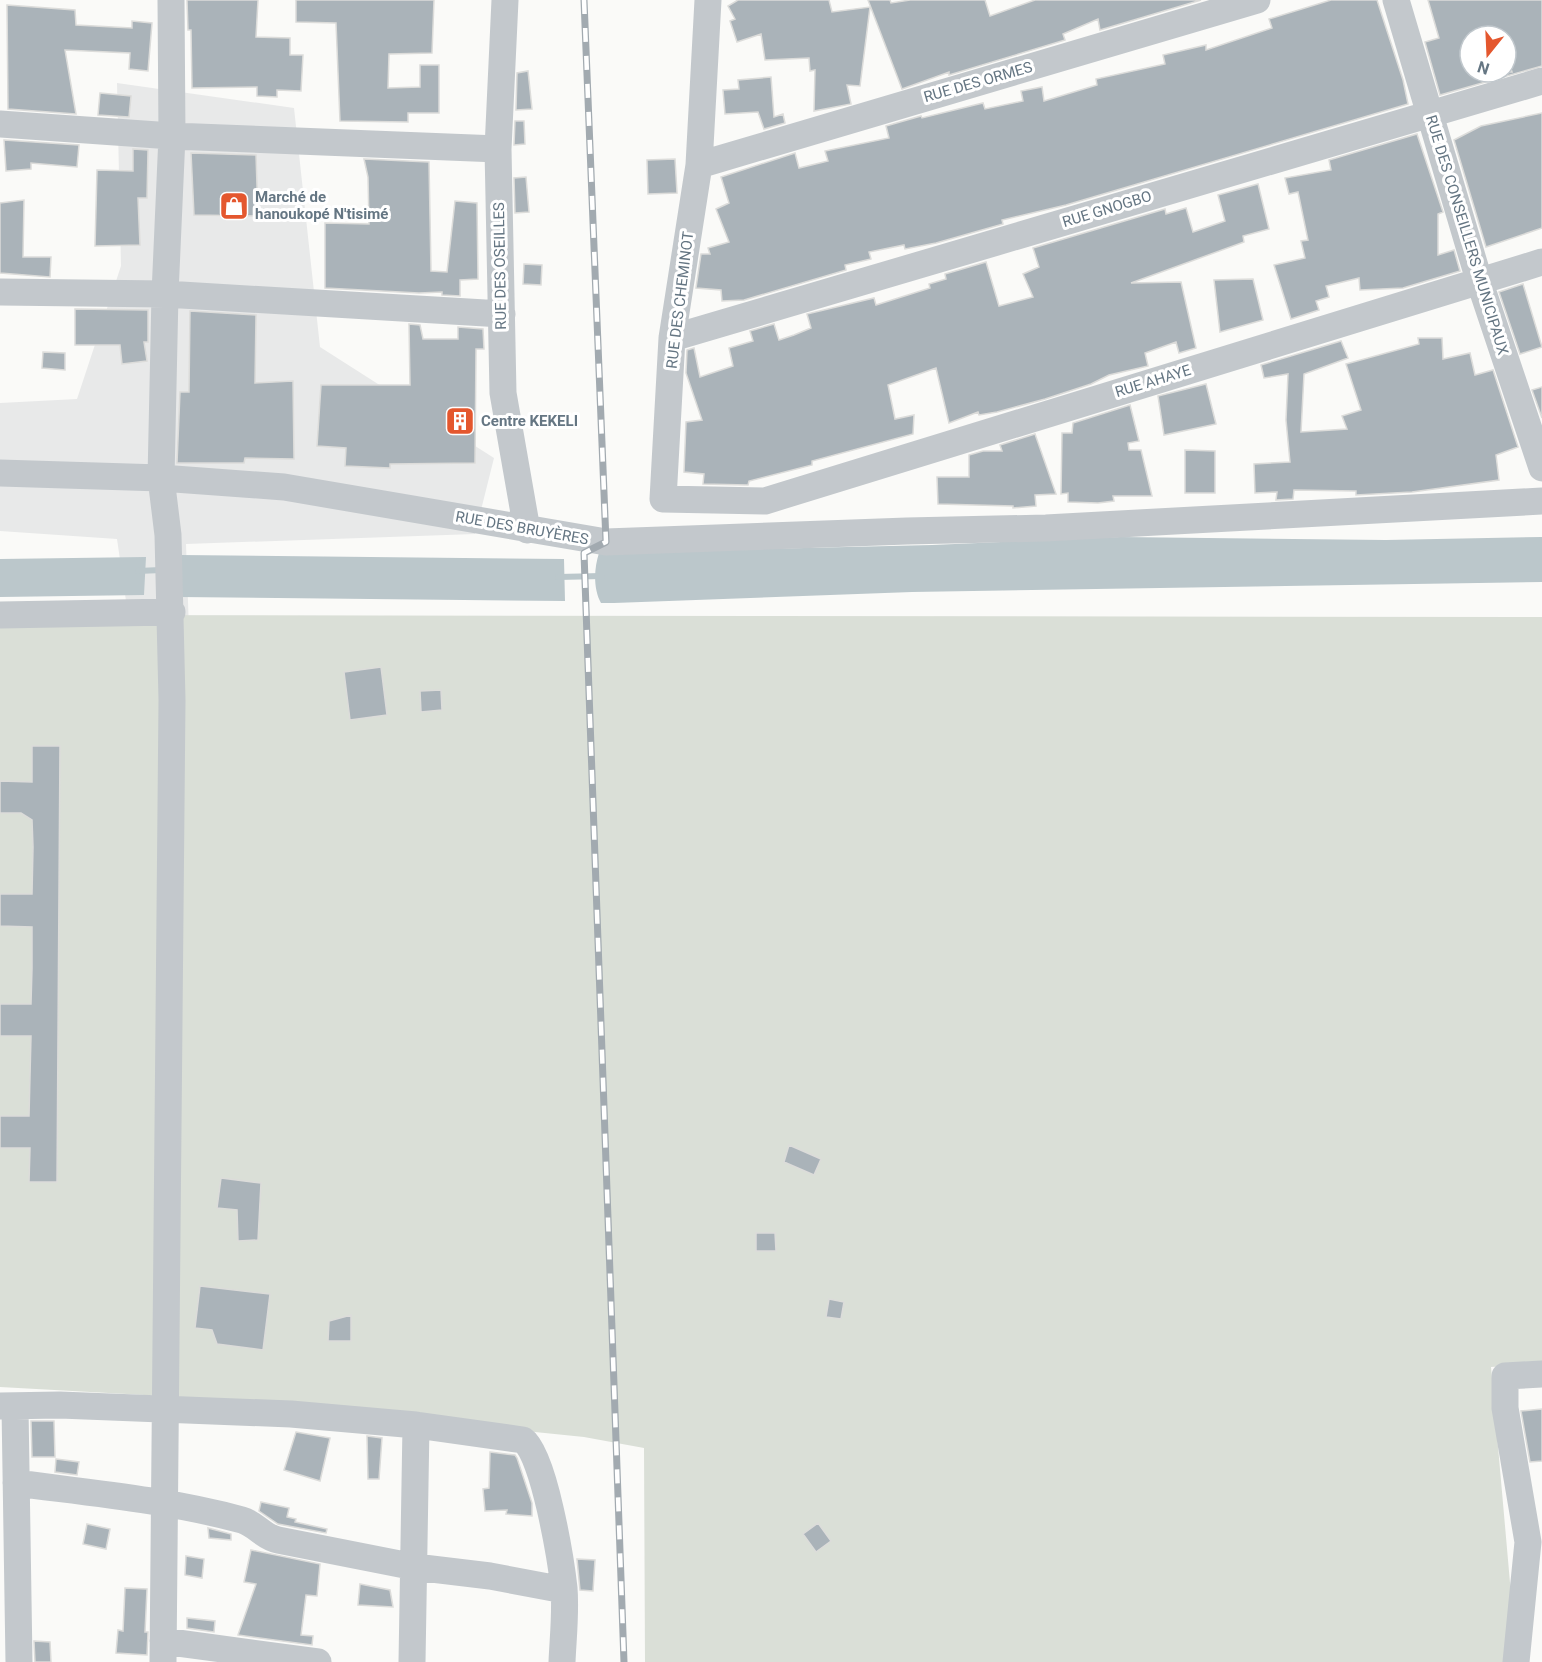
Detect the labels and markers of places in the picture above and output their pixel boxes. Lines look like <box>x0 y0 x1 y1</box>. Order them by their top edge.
place label: Marché de hanoukopé N'tisimé <box>255 188 388 223</box>
shop icon: Marché de hanoukopé N'tisimé <box>218 190 250 222</box>
building icon: Centre KEKELI <box>444 405 476 437</box>
place label: Centre KEKELI <box>481 412 578 430</box>

